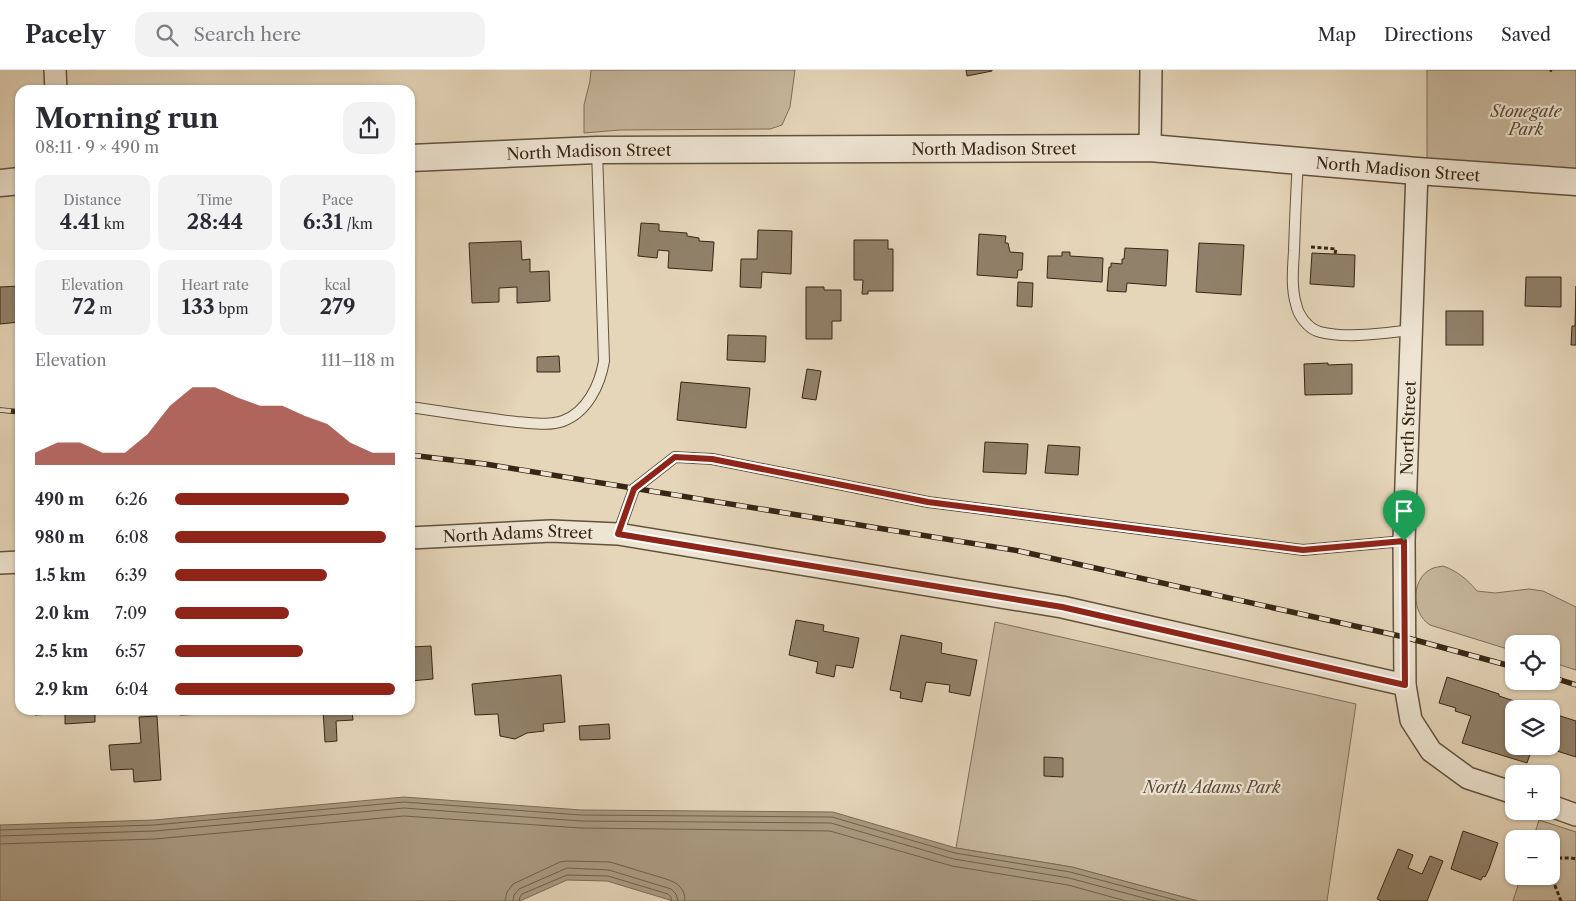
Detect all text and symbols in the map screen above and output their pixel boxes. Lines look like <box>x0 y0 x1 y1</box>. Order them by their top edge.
search box <box>135 12 485 57</box>
text: Pacely <box>25 20 105 49</box>
icon: search <box>153 21 181 49</box>
text: Search here <box>193 23 301 46</box>
text: Map <box>1317 24 1356 46</box>
text: Directions <box>1384 24 1473 46</box>
text: Saved <box>1501 24 1551 46</box>
text: Morning run <box>35 101 219 135</box>
park label: Stonegate Park <box>1490 101 1563 139</box>
button: share <box>343 102 395 154</box>
text: 08:11 · 9 × 490 m <box>35 137 159 157</box>
street label: North Madison Street <box>911 138 1077 159</box>
street label: North Madison Street <box>506 140 672 164</box>
street label: North Madison Street <box>1315 152 1481 185</box>
text: Distance <box>63 191 121 209</box>
text: Time <box>197 191 233 209</box>
text: Pace <box>322 191 353 209</box>
text: 4.41 <box>60 209 100 234</box>
text: 28:44 <box>187 209 243 234</box>
text: 6:31 <box>303 209 343 234</box>
text: km <box>100 215 125 233</box>
text: /km <box>343 215 373 233</box>
text: Elevation <box>61 276 124 294</box>
text: Heart rate <box>181 276 249 294</box>
text: kcal <box>324 276 351 294</box>
text: 72 <box>72 294 96 319</box>
text: 133 <box>181 294 215 319</box>
text: 279 <box>320 294 356 319</box>
text: m <box>96 300 112 318</box>
text: bpm <box>215 300 249 318</box>
text: Elevation <box>35 350 106 370</box>
text: 111–118 m <box>321 350 395 370</box>
street label: North Street <box>1396 380 1420 476</box>
text: 490 m <box>35 489 84 509</box>
text: 6:26 <box>115 489 147 509</box>
pin <box>1383 490 1425 541</box>
icon: arrive <box>1390 497 1418 525</box>
street label: North Adams Street <box>442 521 594 546</box>
text: 980 m <box>35 527 85 547</box>
text: 6:08 <box>115 527 148 547</box>
text: 1.5 km <box>35 565 86 585</box>
text: 6:39 <box>115 565 147 585</box>
text: 2.0 km <box>35 603 89 623</box>
text: 7:09 <box>115 603 147 623</box>
map controls <box>1505 635 1560 885</box>
button: locate <box>1505 635 1560 690</box>
text: 2.5 km <box>35 641 88 661</box>
text: 6:57 <box>115 641 145 661</box>
text: 2.9 km <box>35 679 89 699</box>
text: 6:04 <box>115 679 148 699</box>
button: layers <box>1505 700 1560 755</box>
button: + <box>1505 765 1560 820</box>
park label: North Adams Park <box>1141 777 1281 797</box>
button: − <box>1505 830 1560 885</box>

